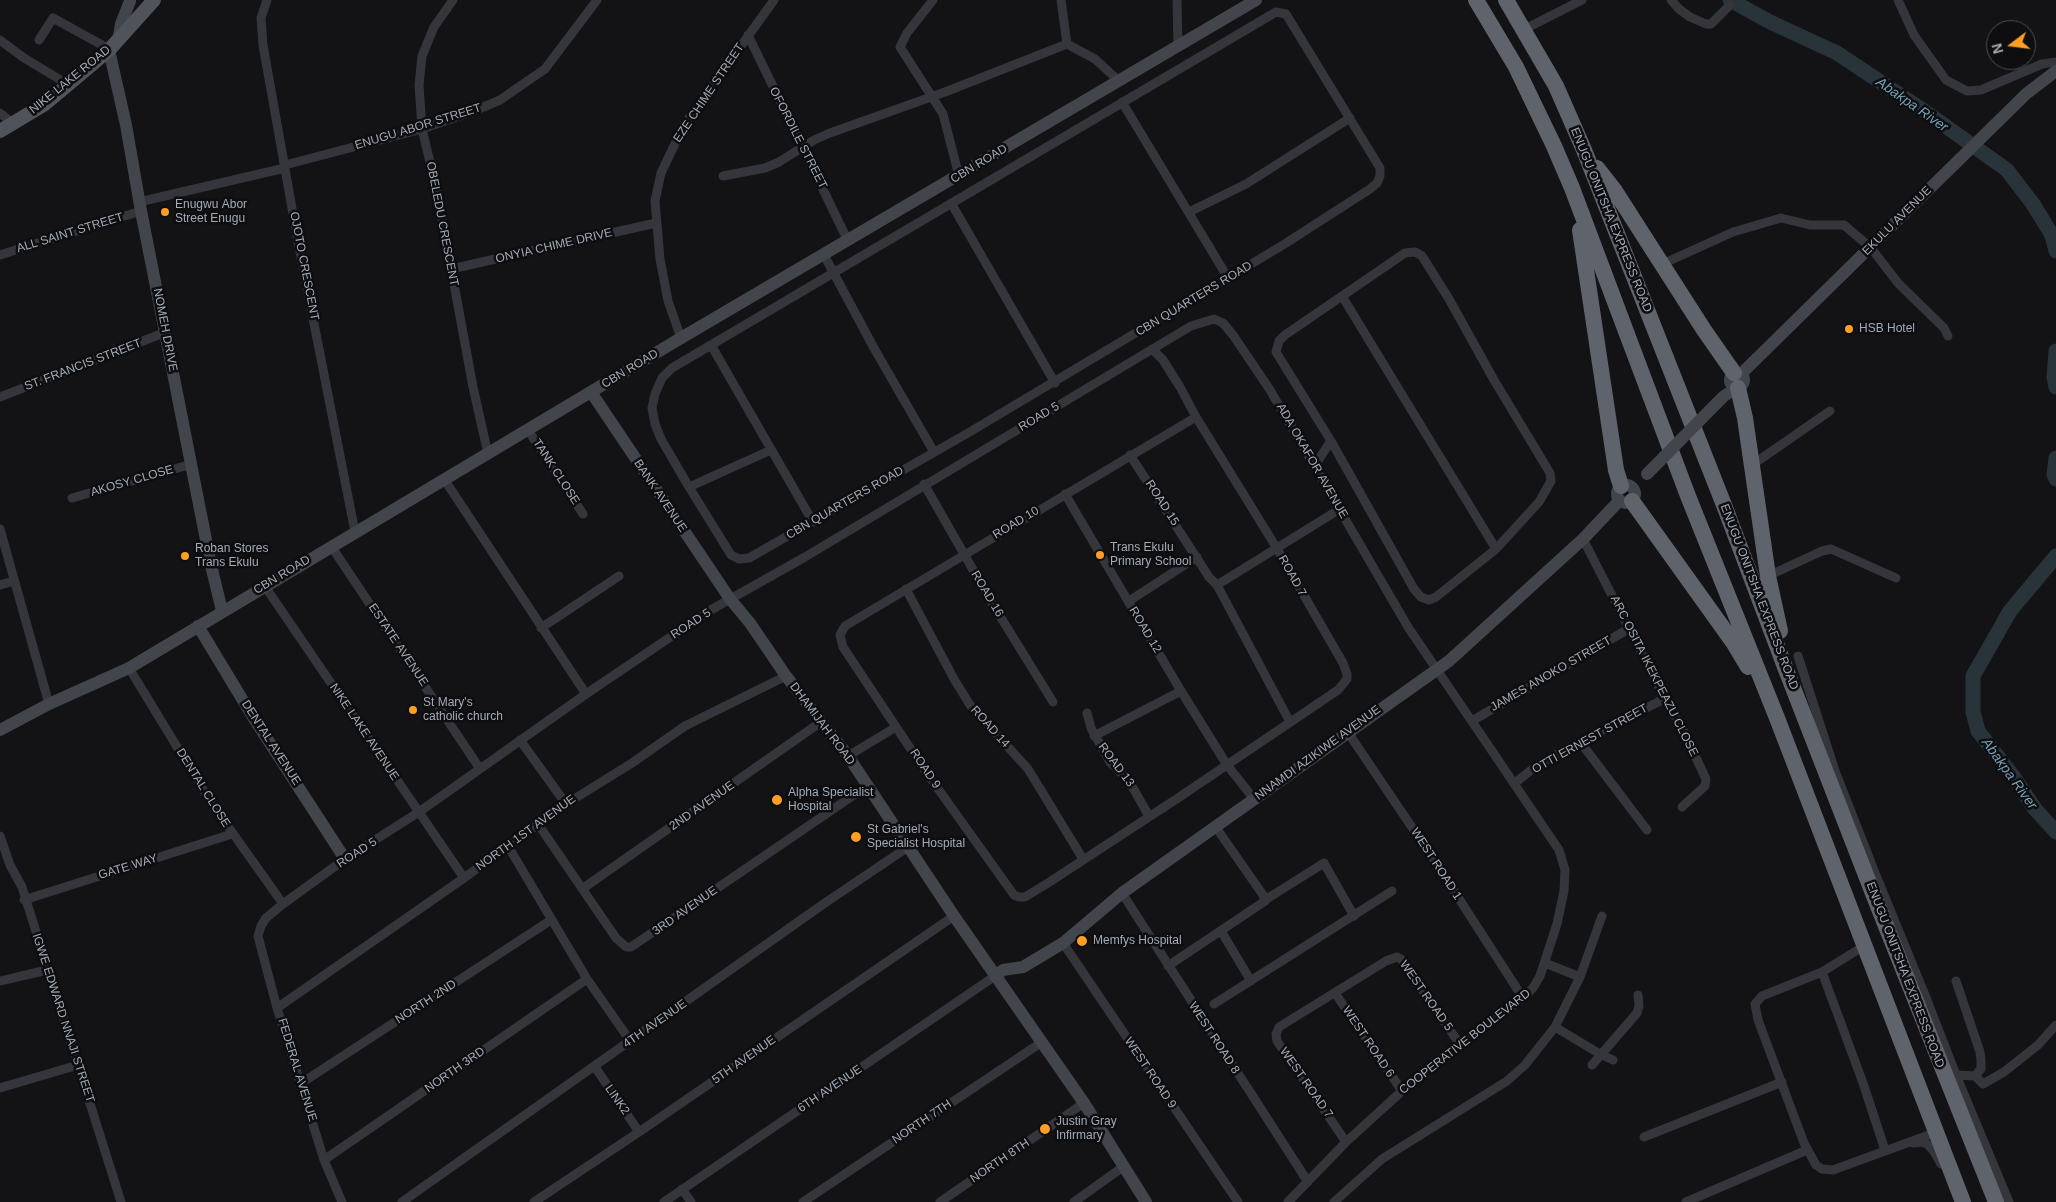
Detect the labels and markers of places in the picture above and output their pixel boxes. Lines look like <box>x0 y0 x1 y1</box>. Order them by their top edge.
place label: Enugwu Abor Street Enugu <box>175 198 247 226</box>
marker: Enugwu Abor Street Enugu <box>159 206 171 218</box>
place label: HSB Hotel <box>1859 322 1915 336</box>
marker: HSB Hotel <box>1843 323 1855 335</box>
place label: Trans Ekulu Primary School <box>1110 541 1191 569</box>
place label: Roban Stores Trans Ekulu <box>195 542 268 570</box>
marker: Trans Ekulu Primary School <box>1094 549 1106 561</box>
marker: Roban Stores Trans Ekulu <box>179 550 191 562</box>
place label: St Mary's catholic church <box>423 696 503 724</box>
marker: St Mary's catholic church <box>407 704 419 716</box>
place label: Alpha Specialist Hospital <box>788 786 873 814</box>
marker: Alpha Specialist Hospital <box>770 793 784 807</box>
place label: St Gabriel's Specialist Hospital <box>867 823 965 851</box>
marker: St Gabriel's Specialist Hospital <box>849 830 863 844</box>
marker: Memfys Hospital <box>1075 934 1089 948</box>
place label: Memfys Hospital <box>1093 934 1182 948</box>
place label: Justin Gray Infirmary <box>1056 1115 1117 1143</box>
marker: Justin Gray Infirmary <box>1038 1122 1052 1136</box>

